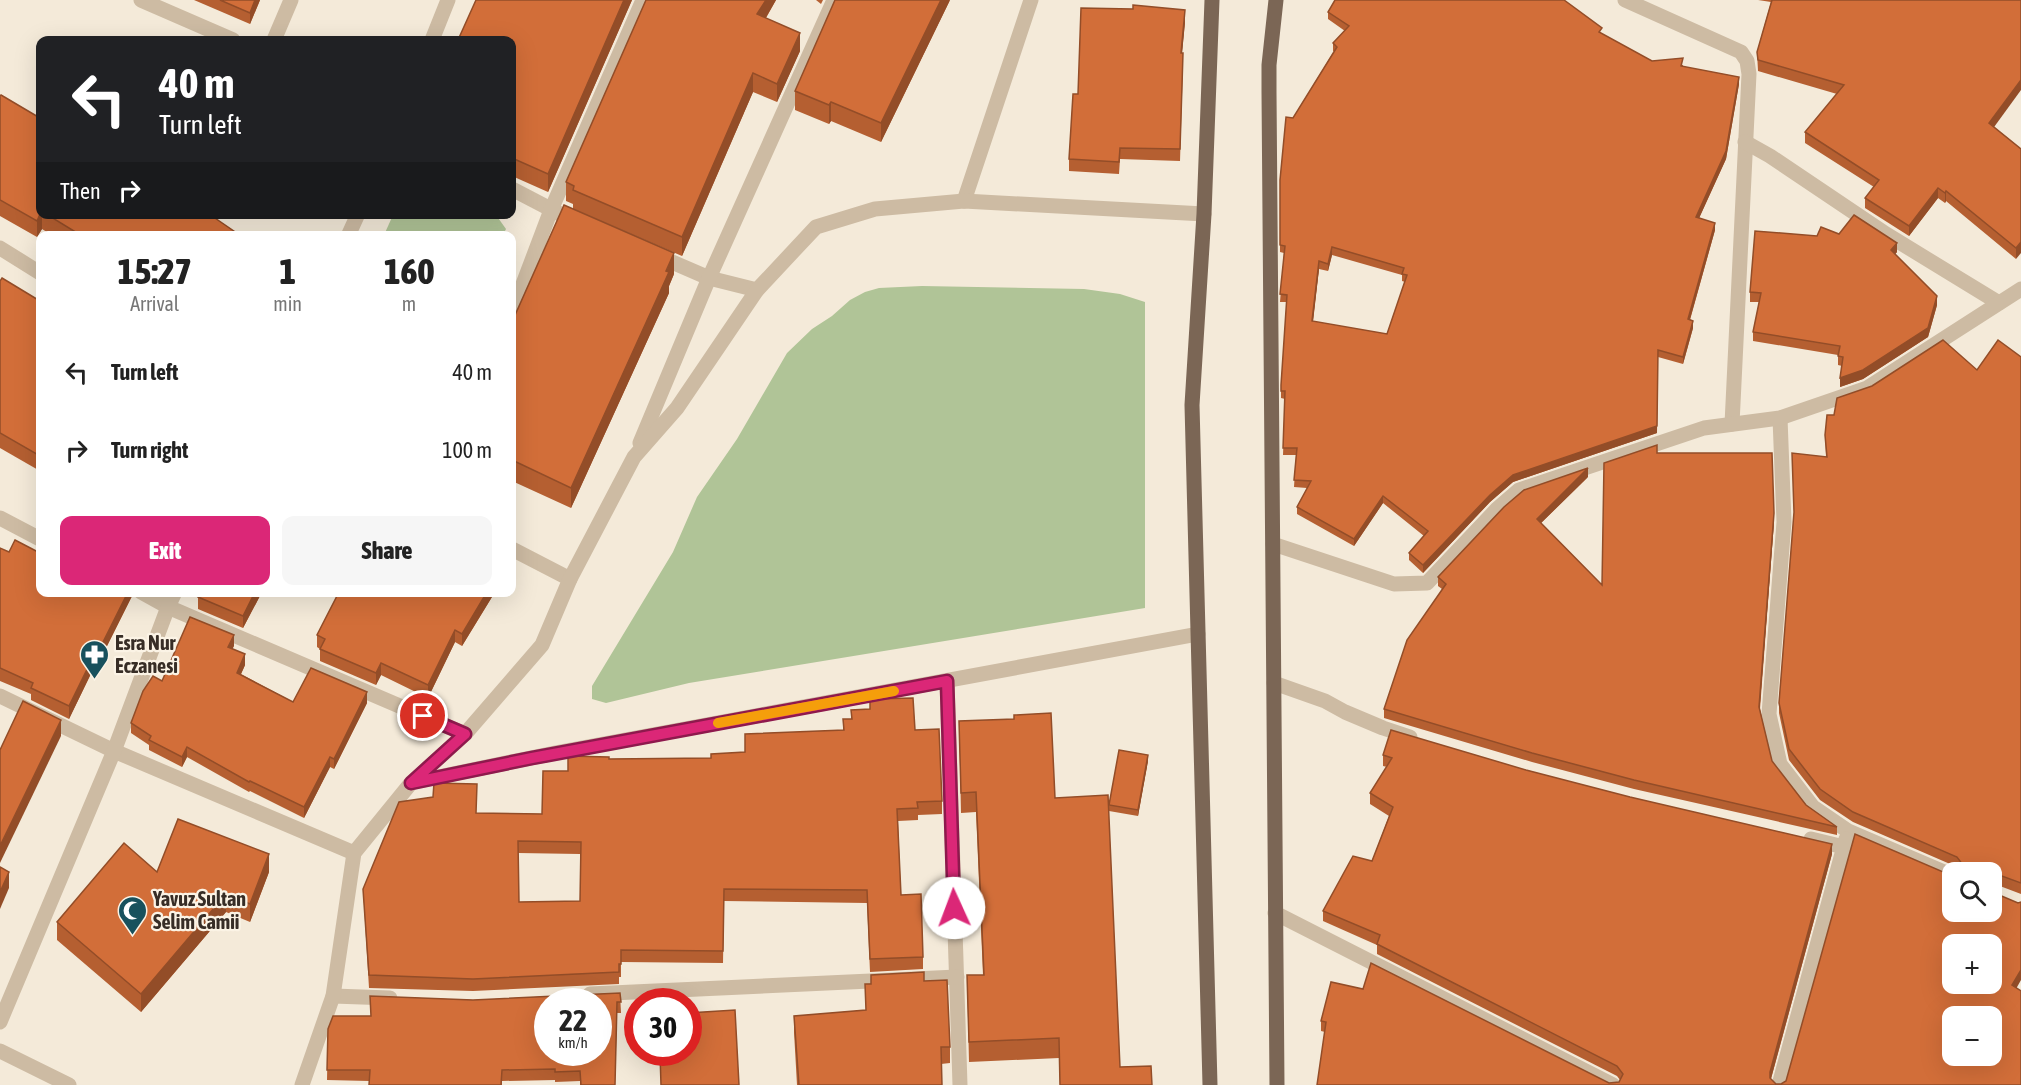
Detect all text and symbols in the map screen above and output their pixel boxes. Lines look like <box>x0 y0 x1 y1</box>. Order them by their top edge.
text: 40 m <box>159 59 234 107</box>
icon: left <box>60 60 138 138</box>
text: Turn left <box>159 109 242 140</box>
icon: right <box>113 174 146 207</box>
text: Then <box>60 178 101 204</box>
text: 15:27 <box>118 250 192 292</box>
text: 1 <box>279 250 296 292</box>
text: 160 <box>384 250 434 292</box>
text: Arrival <box>130 292 179 315</box>
text: min <box>273 292 302 315</box>
text: m <box>402 292 416 315</box>
icon: left <box>60 356 93 389</box>
text: Turn left <box>111 359 178 385</box>
text: 40 m <box>452 359 492 385</box>
icon: right <box>60 434 93 467</box>
text: Turn right <box>111 437 188 463</box>
text: 100 m <box>442 437 492 463</box>
button: Exit <box>60 516 270 585</box>
button: Share <box>282 516 492 585</box>
place label: Esra Nur Eczanesi <box>115 631 178 677</box>
pharmacy icon: Esra Nur Eczanesi <box>78 638 110 680</box>
pin <box>397 690 448 741</box>
icon: arrive <box>406 699 439 732</box>
map controls <box>1942 862 2002 1066</box>
button: search <box>1942 862 2002 922</box>
position arrow <box>922 876 986 940</box>
place label: Yavuz Sultan Selim Camii <box>152 887 246 933</box>
mosque icon: Yavuz Sultan Selim Camii <box>116 894 148 936</box>
button: + <box>1942 934 2002 994</box>
speed limit sign: 30 <box>624 988 702 1066</box>
text: 22 <box>559 1003 587 1037</box>
button: − <box>1942 1006 2002 1066</box>
text: km/h <box>558 1034 588 1051</box>

